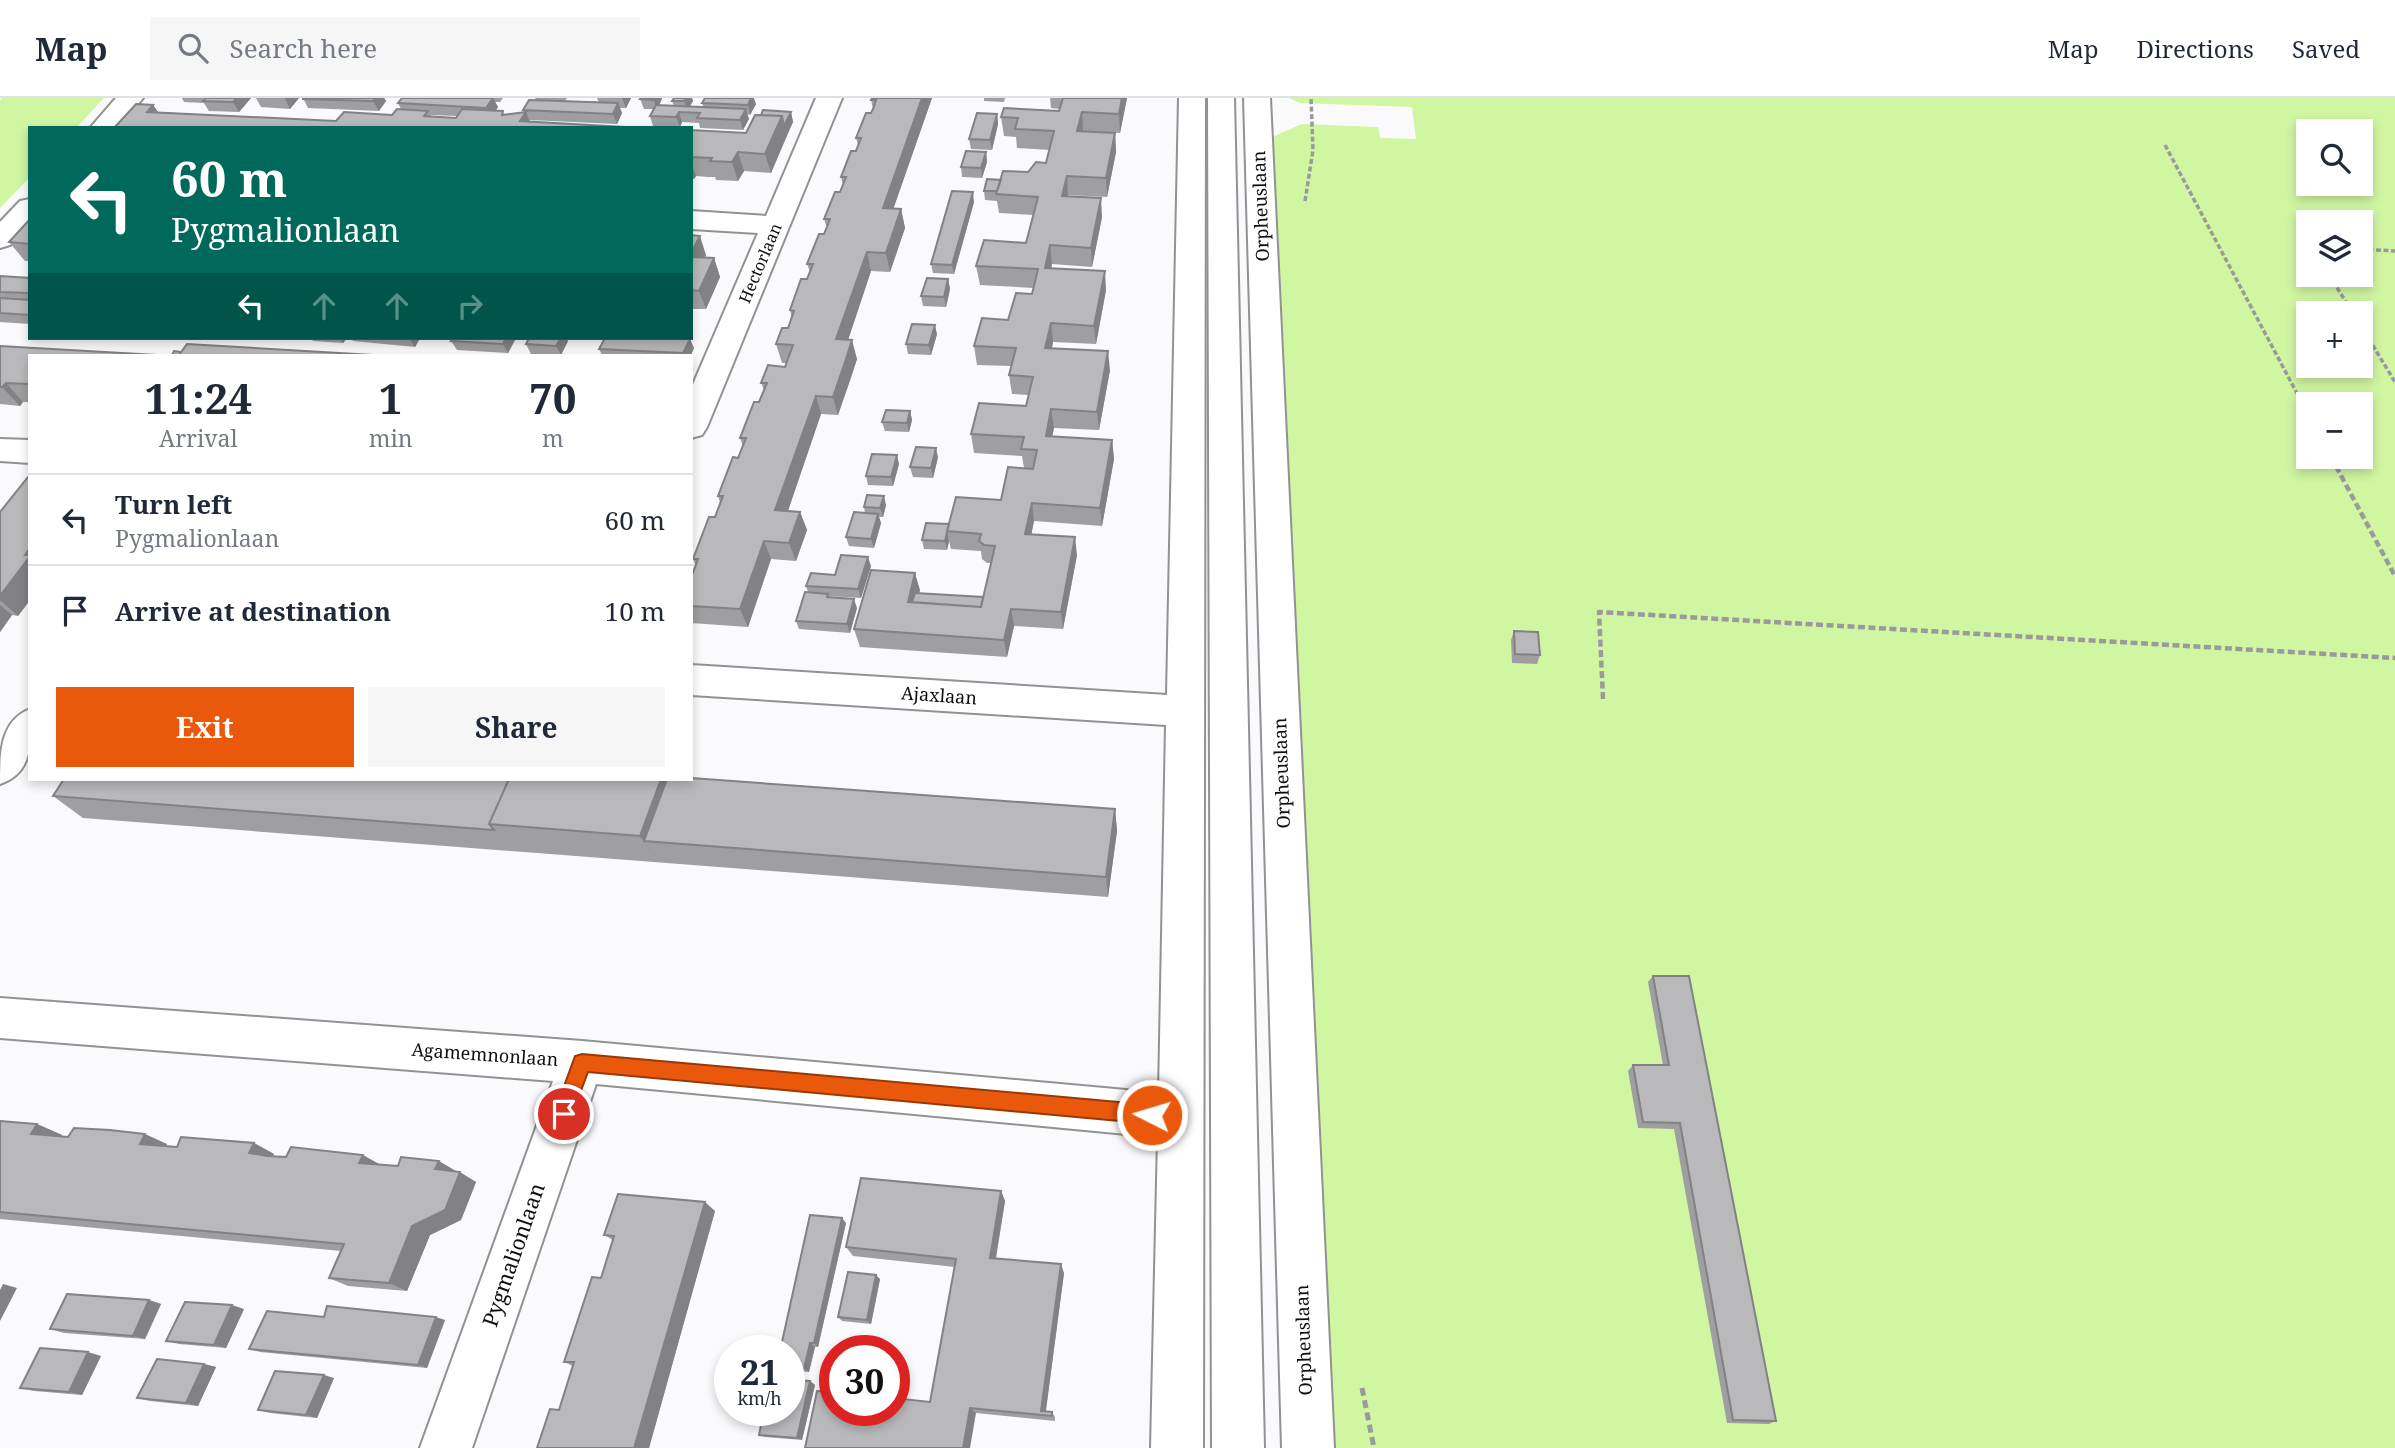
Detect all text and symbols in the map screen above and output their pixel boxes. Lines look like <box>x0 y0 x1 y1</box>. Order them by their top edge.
search box <box>150 17 640 80</box>
text: Map <box>35 26 108 71</box>
icon: search <box>174 29 212 67</box>
text: Search here <box>230 30 377 66</box>
text: Map <box>2048 32 2099 65</box>
text: Directions <box>2137 32 2254 65</box>
text: Saved <box>2292 32 2360 65</box>
map controls <box>2296 119 2373 469</box>
button: search <box>2296 119 2373 196</box>
text: 60 m <box>171 145 287 211</box>
street label: Orpheuslaan <box>1246 150 1274 262</box>
icon: left <box>56 154 147 245</box>
text: Pygmalionlaan <box>171 208 400 251</box>
button: layers <box>2296 210 2373 287</box>
street label: Hectorlaan <box>733 220 787 306</box>
icon: left <box>232 287 270 325</box>
icon: ahead <box>305 287 343 325</box>
icon: ahead <box>378 287 416 325</box>
icon: right <box>451 287 489 325</box>
button: + <box>2296 301 2373 378</box>
text: 11:24 <box>144 369 252 426</box>
text: 1 <box>379 369 402 426</box>
text: 70 <box>529 369 577 426</box>
button: − <box>2296 392 2373 469</box>
text: Arrival <box>159 422 238 454</box>
text: min <box>369 422 413 454</box>
text: m <box>542 422 564 454</box>
text: Turn left <box>115 486 232 522</box>
icon: left <box>56 501 94 539</box>
text: 60 m <box>605 502 665 538</box>
text: Pygmalionlaan <box>115 522 279 554</box>
icon: arrive <box>56 592 94 630</box>
text: Arrive at destination <box>115 593 391 629</box>
text: 10 m <box>605 593 665 629</box>
street label: Ajaxlaan <box>900 680 978 710</box>
button: Exit <box>56 687 354 767</box>
button: Share <box>368 687 665 767</box>
street label: Orpheuslaan <box>1267 717 1295 829</box>
street label: Agamemnonlaan <box>411 1037 560 1071</box>
position arrow <box>1115 1078 1189 1152</box>
pin <box>534 1084 594 1144</box>
icon: arrive <box>545 1095 583 1133</box>
street label: Pygmalionlaan <box>475 1179 551 1330</box>
street label: Orpheuslaan <box>1289 1284 1317 1396</box>
speed limit sign: 30 <box>819 1335 910 1426</box>
text: 21 <box>740 1348 779 1395</box>
text: km/h <box>737 1386 782 1410</box>

